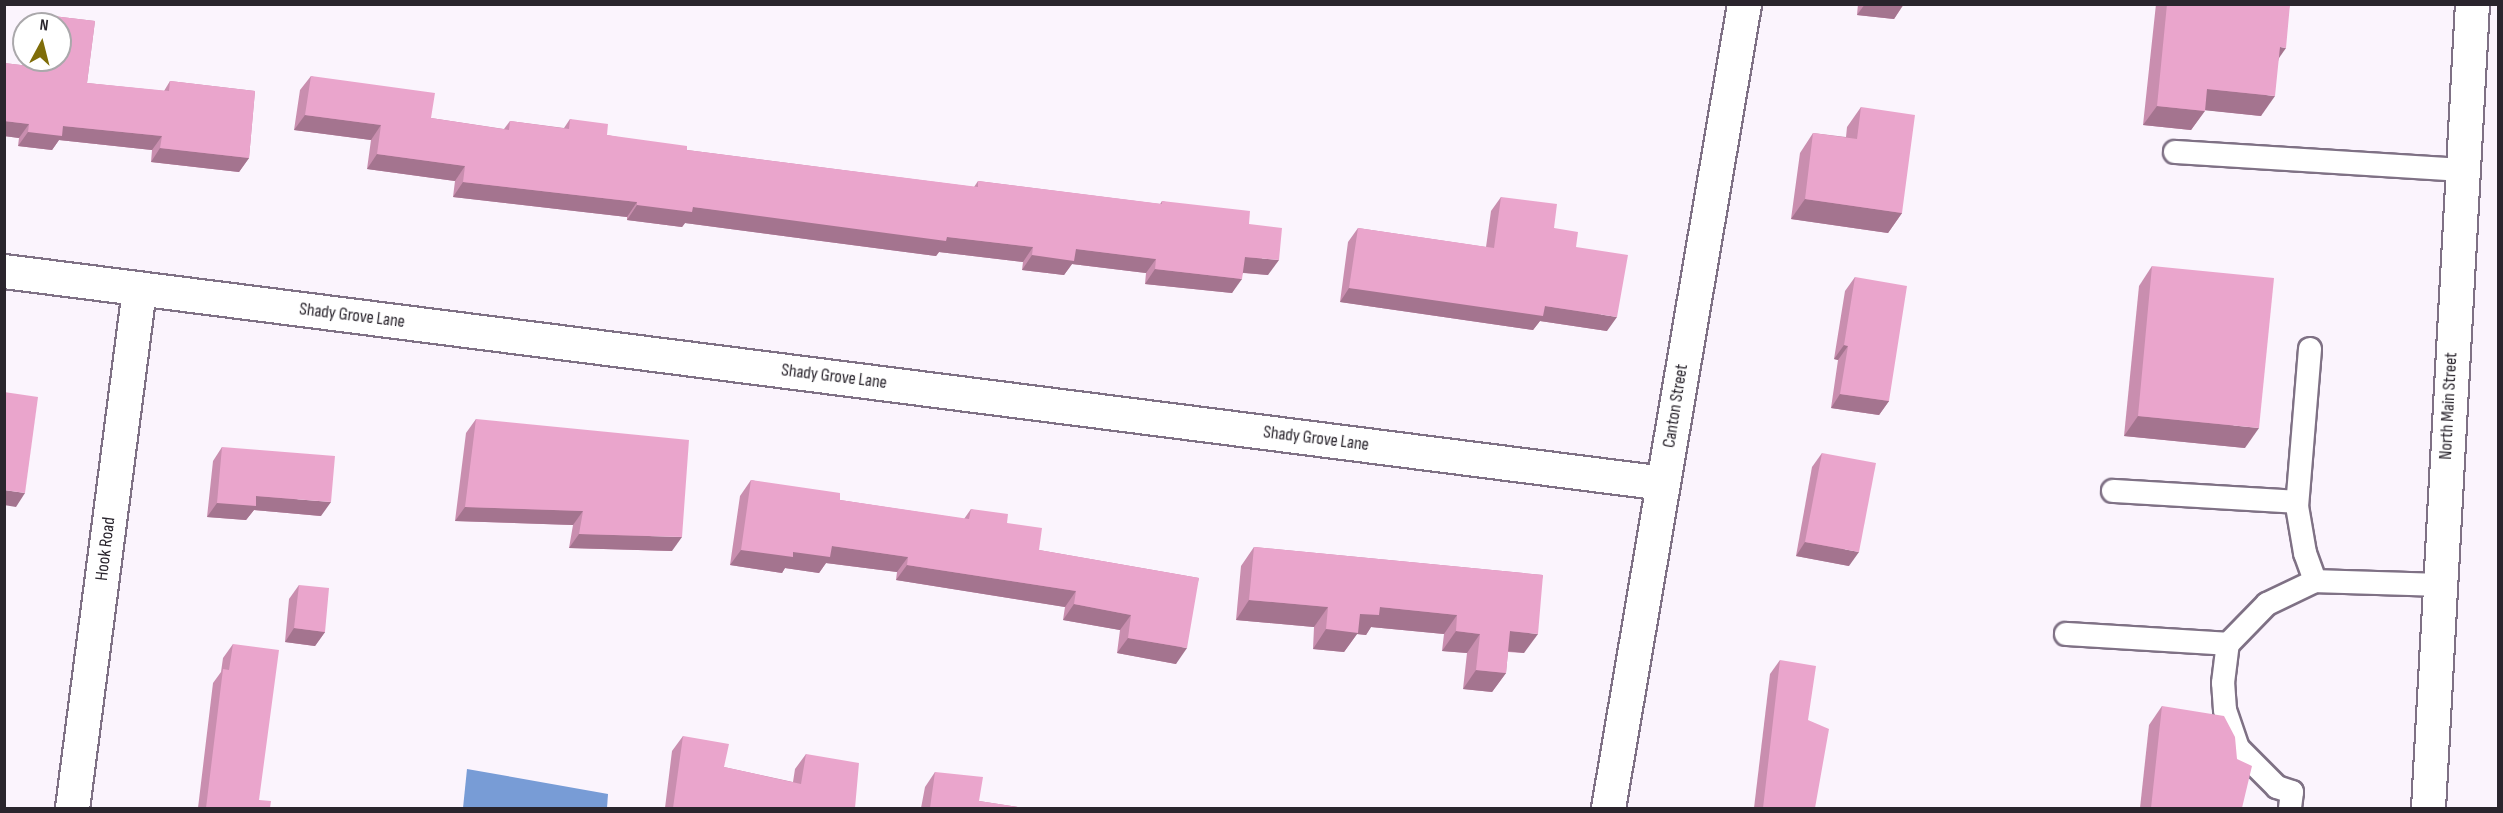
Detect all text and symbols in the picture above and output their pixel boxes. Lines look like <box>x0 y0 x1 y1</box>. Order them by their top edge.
north arrow <box>12 12 72 72</box>
text: N <box>39 16 49 36</box>
street label: Shady Grove Lane <box>298 299 406 333</box>
street label: North Main Street <box>2435 352 2463 460</box>
street label: Shady Grove Lane <box>780 360 888 394</box>
street label: Canton Street <box>1659 363 1693 449</box>
street label: Shady Grove Lane <box>1262 422 1370 456</box>
street label: Hook Road <box>91 516 121 582</box>

